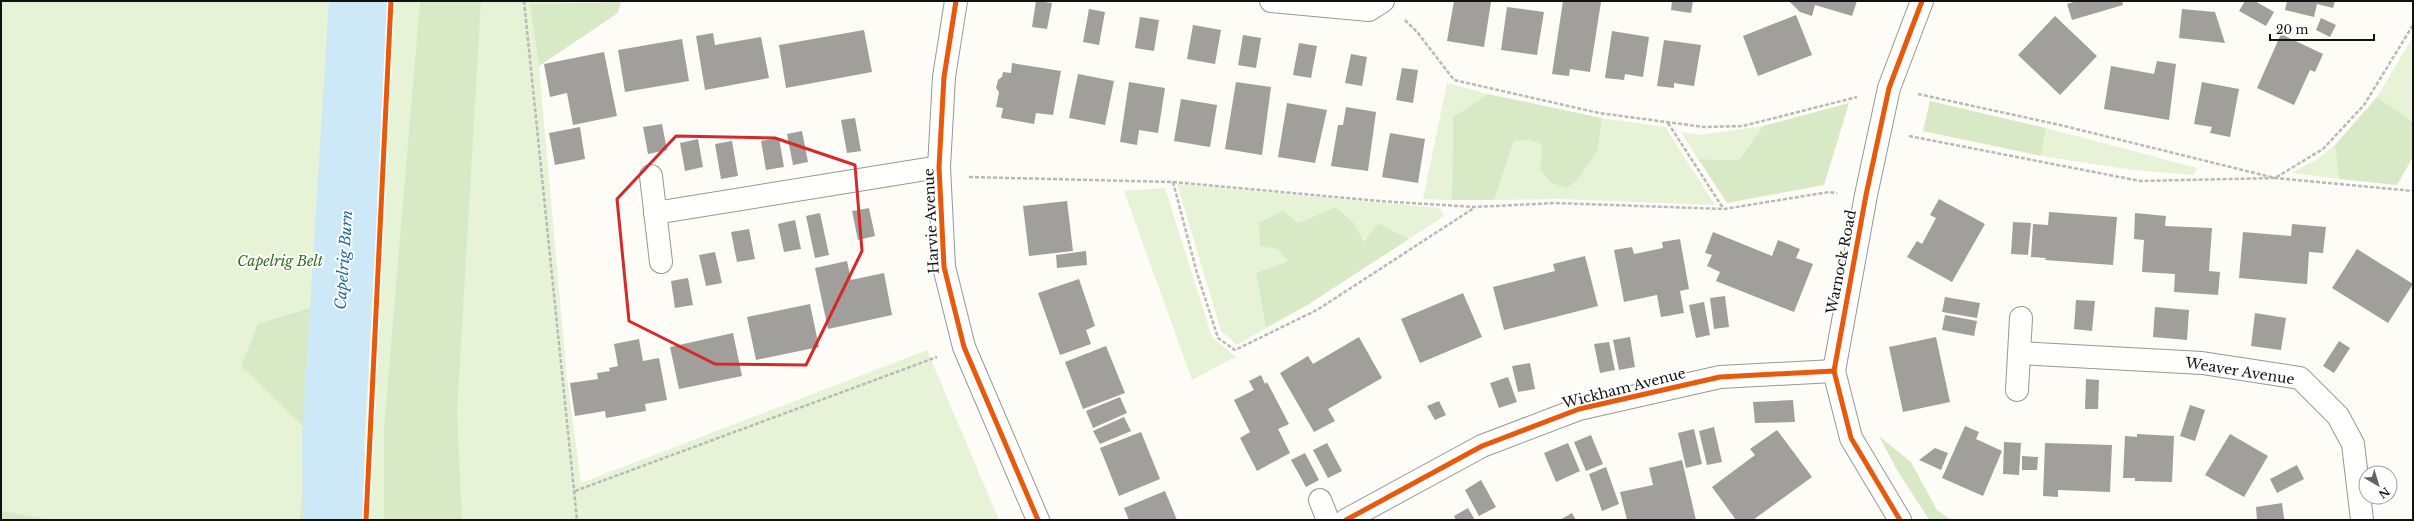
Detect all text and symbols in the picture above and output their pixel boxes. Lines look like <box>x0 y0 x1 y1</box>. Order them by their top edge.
scale bar <box>2270 16 2374 42</box>
text: 20 m <box>2276 22 2308 37</box>
street label: Harvie Avenue <box>919 168 943 274</box>
street label: Warnock Road <box>1822 208 1860 317</box>
water label: Capelrig Burn <box>331 210 356 310</box>
park label: Capelrig Belt <box>237 252 324 270</box>
street label: Weaver Avenue <box>2183 353 2296 389</box>
street label: Wickham Avenue <box>1560 364 1688 412</box>
north arrow <box>2358 465 2398 505</box>
text: N <box>2375 484 2393 502</box>

